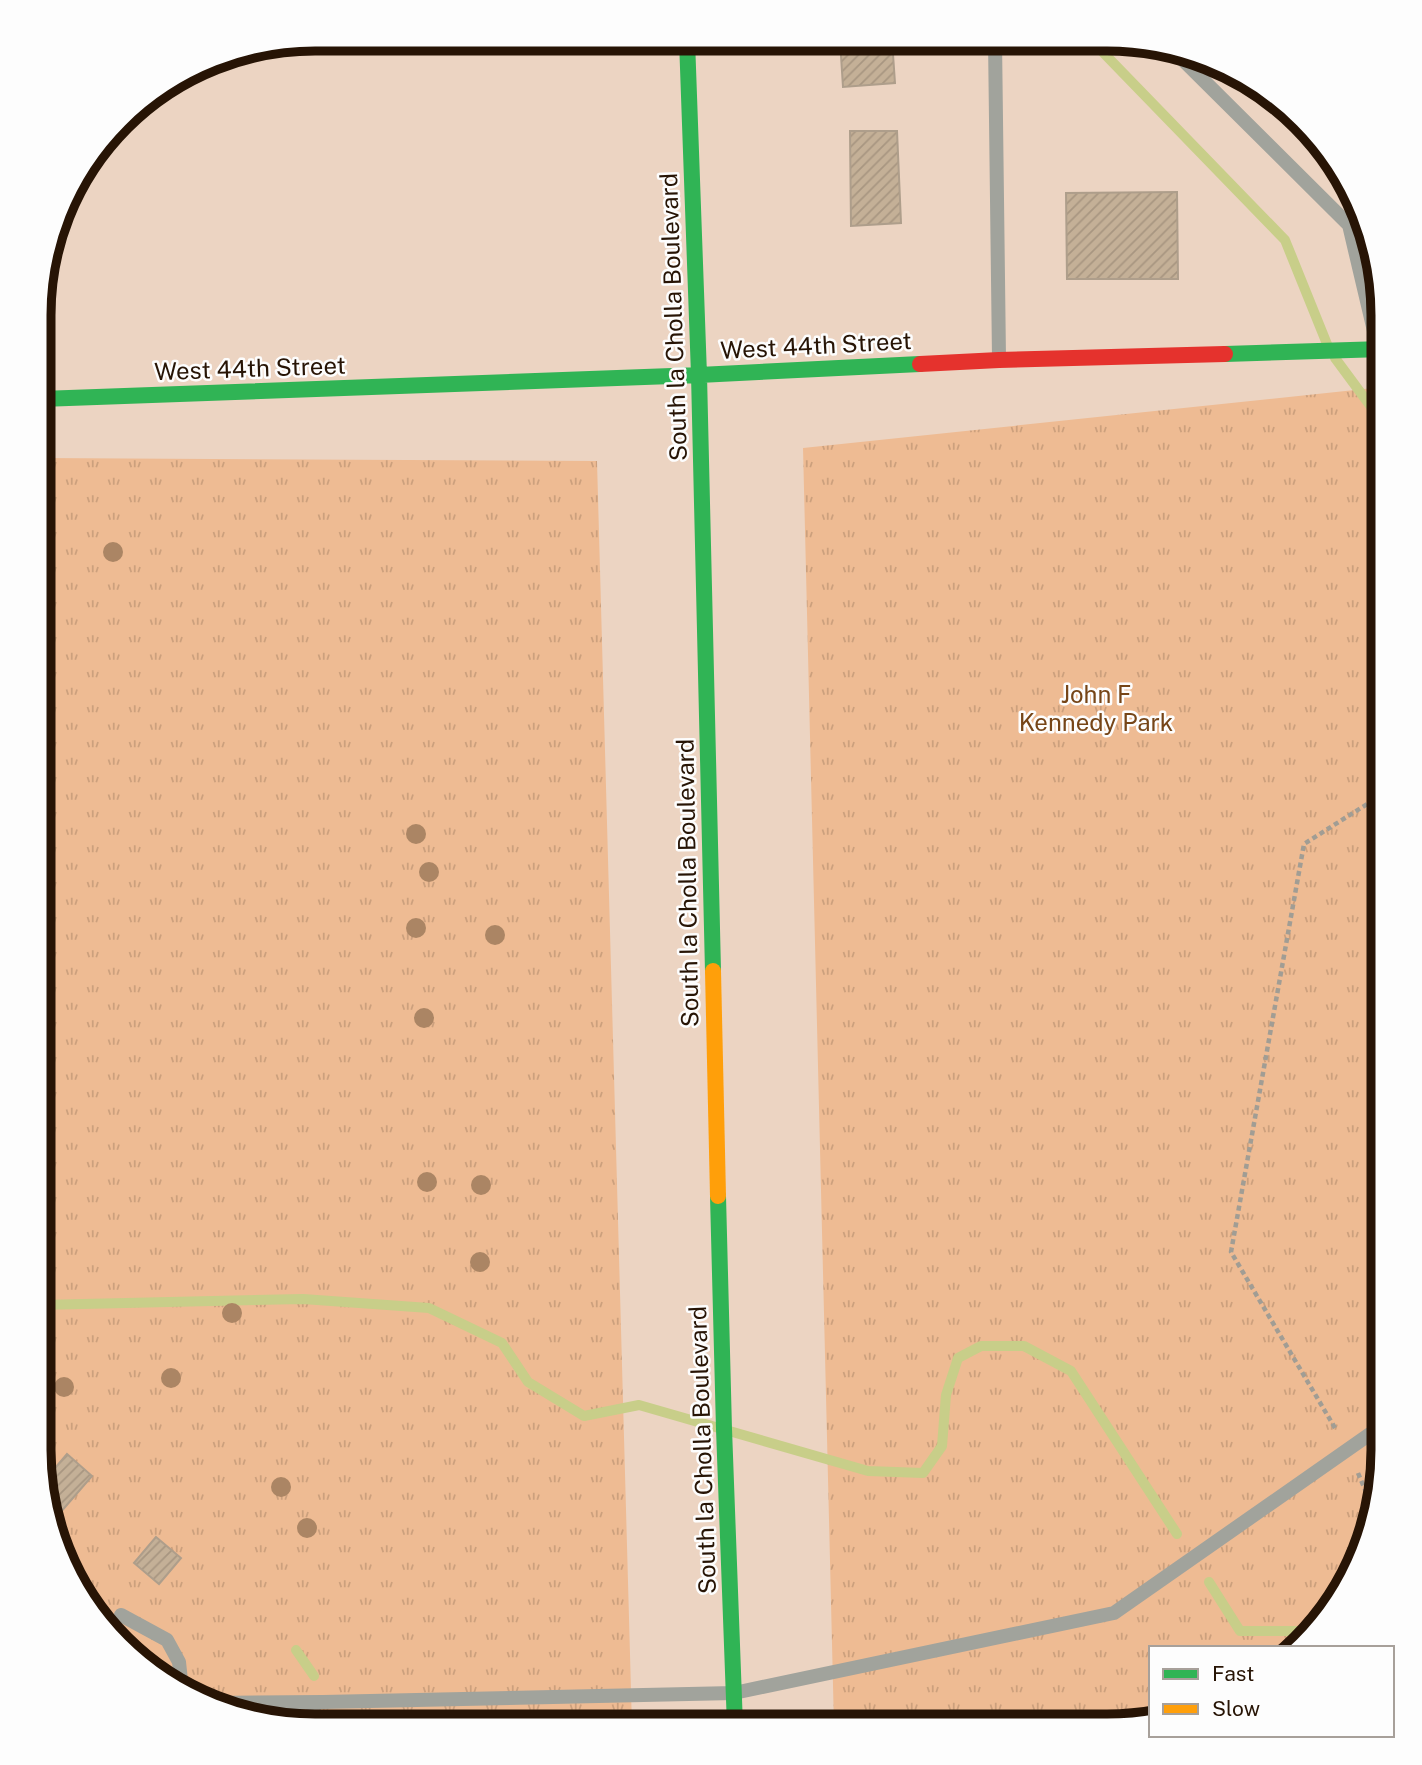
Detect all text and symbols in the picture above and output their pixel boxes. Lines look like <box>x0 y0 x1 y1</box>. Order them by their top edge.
street label: South la Cholla Boulevard <box>654 172 692 462</box>
street label: West 44th Street <box>720 326 912 364</box>
street label: West 44th Street <box>154 351 346 385</box>
park label: John F Kennedy Park <box>1019 680 1173 736</box>
street label: South la Cholla Boulevard <box>670 739 704 1027</box>
street label: South la Cholla Boulevard <box>683 1305 721 1595</box>
legend <box>1149 1646 1394 1737</box>
text: Fast <box>1212 1661 1254 1686</box>
text: Slow <box>1212 1696 1260 1721</box>

